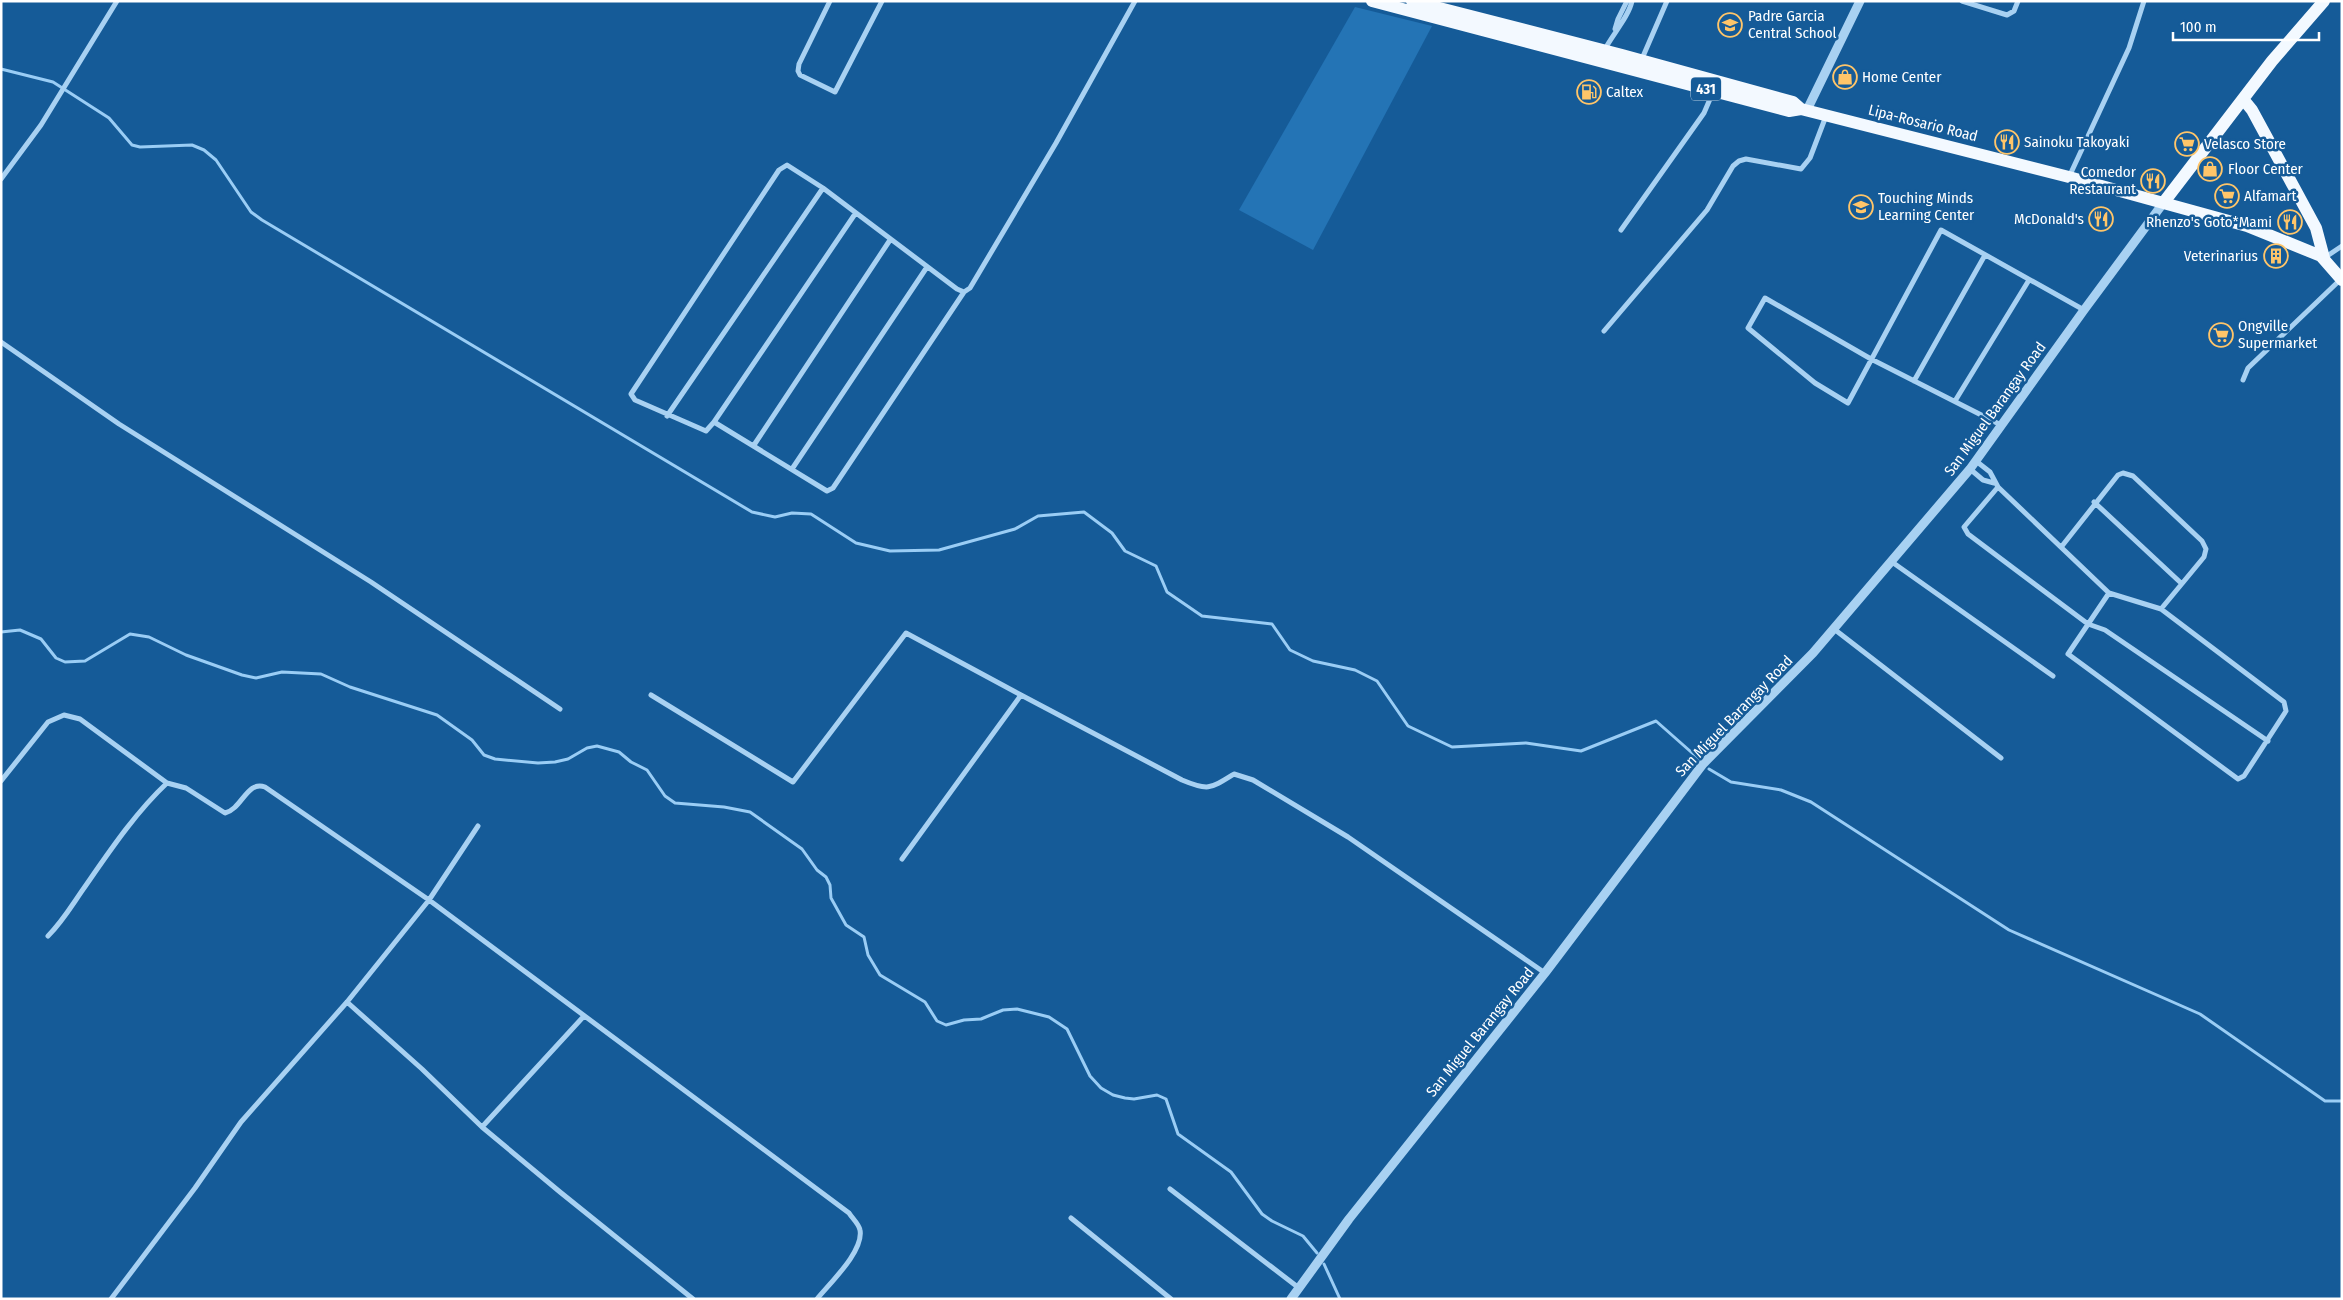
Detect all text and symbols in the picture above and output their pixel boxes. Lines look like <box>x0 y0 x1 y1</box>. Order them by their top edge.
place label: Padre Garcia Central School <box>1748 7 1837 42</box>
scale bar <box>2173 10 2319 42</box>
school or university icon: Padre Garcia Central School <box>1717 12 1743 38</box>
text: 100 m <box>2180 18 2217 36</box>
shop icon: Home Center <box>1832 64 1858 90</box>
place label: Home Center <box>1862 68 1942 86</box>
road number: 431 <box>1691 78 1721 100</box>
fuel station icon: Caltex <box>1576 79 1602 105</box>
place label: Caltex <box>1606 83 1644 101</box>
street label: Lipa-Rosario Road <box>1866 101 1980 145</box>
restaurant icon: Sainoku Takoyaki <box>1994 129 2020 155</box>
supermarket icon: Velasco Store <box>2174 131 2200 157</box>
place label: Sainoku Takoyaki <box>2024 133 2129 151</box>
place label: Velasco Store <box>2204 135 2286 153</box>
shop icon: Floor Center <box>2197 156 2223 182</box>
place label: Floor Center <box>2228 160 2304 178</box>
place label: Comedor Restaurant <box>2069 163 2137 198</box>
restaurant icon: Comedor Restaurant <box>2140 168 2166 194</box>
supermarket icon: Alfamart <box>2214 183 2240 209</box>
place label: Alfamart <box>2244 187 2297 205</box>
place label: Touching Minds Learning Center <box>1878 189 1975 224</box>
school or university icon: Touching Minds Learning Center <box>1848 194 1874 220</box>
restaurant icon: McDonald's <box>2088 206 2114 232</box>
restaurant icon: Rhenzo's Goto*Mami <box>2277 209 2303 235</box>
place label: McDonald's <box>2014 210 2084 228</box>
place label: Rhenzo's Goto*Mami <box>2146 213 2272 231</box>
building icon: Veterinarius <box>2263 243 2289 269</box>
place label: Veterinarius <box>2184 247 2258 265</box>
place label: Ongville Supermarket <box>2238 317 2317 352</box>
supermarket icon: Ongville Supermarket <box>2208 322 2234 348</box>
street label: San Miguel Barangay Road <box>1940 339 2050 479</box>
street label: San Miguel Barangay Road <box>1672 652 1796 780</box>
street label: San Miguel Barangay Road <box>1422 964 1538 1100</box>

